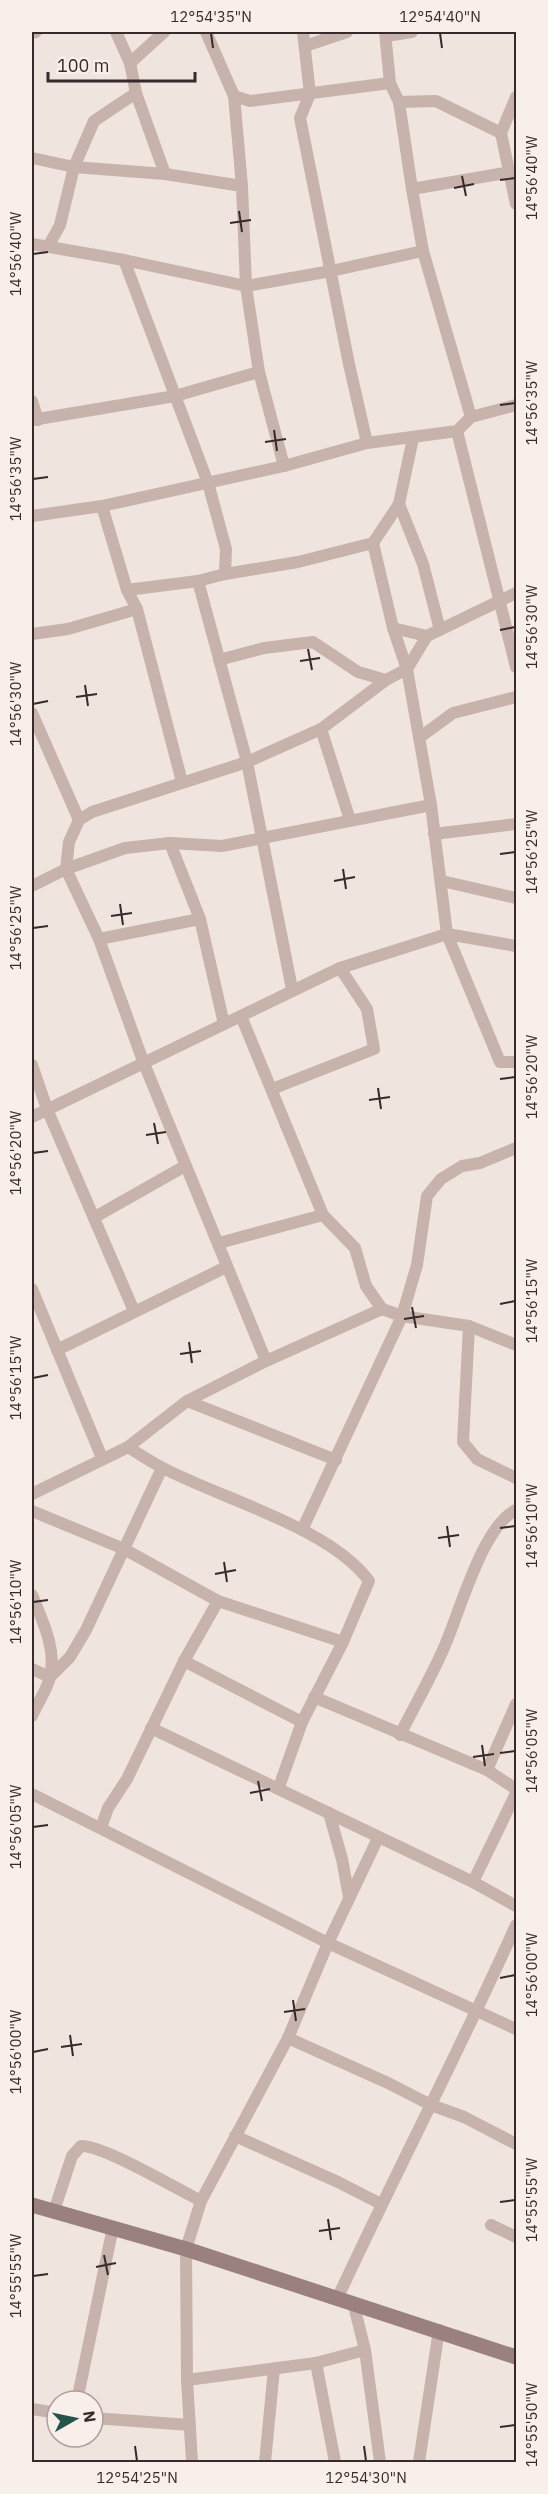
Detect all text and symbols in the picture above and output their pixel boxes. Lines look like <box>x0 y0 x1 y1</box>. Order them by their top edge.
text: 12°54'35"N <box>170 7 252 26</box>
text: 12°54'40"N <box>399 7 481 26</box>
scale bar <box>48 45 195 83</box>
text: 100 m <box>57 54 109 77</box>
text: 14°56'40"W <box>522 135 541 220</box>
text: 14°56'40"W <box>6 211 25 296</box>
text: 14°56'35"W <box>522 360 541 445</box>
text: 14°56'35"W <box>6 436 25 521</box>
text: 14°56'30"W <box>522 584 541 669</box>
text: 14°56'30"W <box>6 661 25 746</box>
text: 14°56'25"W <box>522 809 541 894</box>
text: 14°56'25"W <box>6 885 25 970</box>
text: 14°56'20"W <box>522 1034 541 1119</box>
text: 14°56'20"W <box>6 1110 25 1195</box>
text: 14°56'15"W <box>522 1258 541 1343</box>
text: 14°56'15"W <box>6 1335 25 1420</box>
text: 14°56'10"W <box>522 1483 541 1568</box>
text: 14°56'10"W <box>6 1559 25 1644</box>
text: 14°56'05"W <box>522 1708 541 1793</box>
text: 14°56'05"W <box>6 1784 25 1869</box>
text: 14°56'00"W <box>522 1932 541 2017</box>
text: 14°56'00"W <box>6 2009 25 2094</box>
text: 14°55'55"W <box>522 2157 541 2242</box>
text: 14°55'55"W <box>6 2233 25 2318</box>
text: 14°55'50"W <box>522 2382 541 2467</box>
north arrow <box>45 2389 105 2449</box>
text: N <box>79 2409 101 2424</box>
text: 12°54'25"N <box>96 2468 178 2487</box>
text: 12°54'30"N <box>325 2468 407 2487</box>

